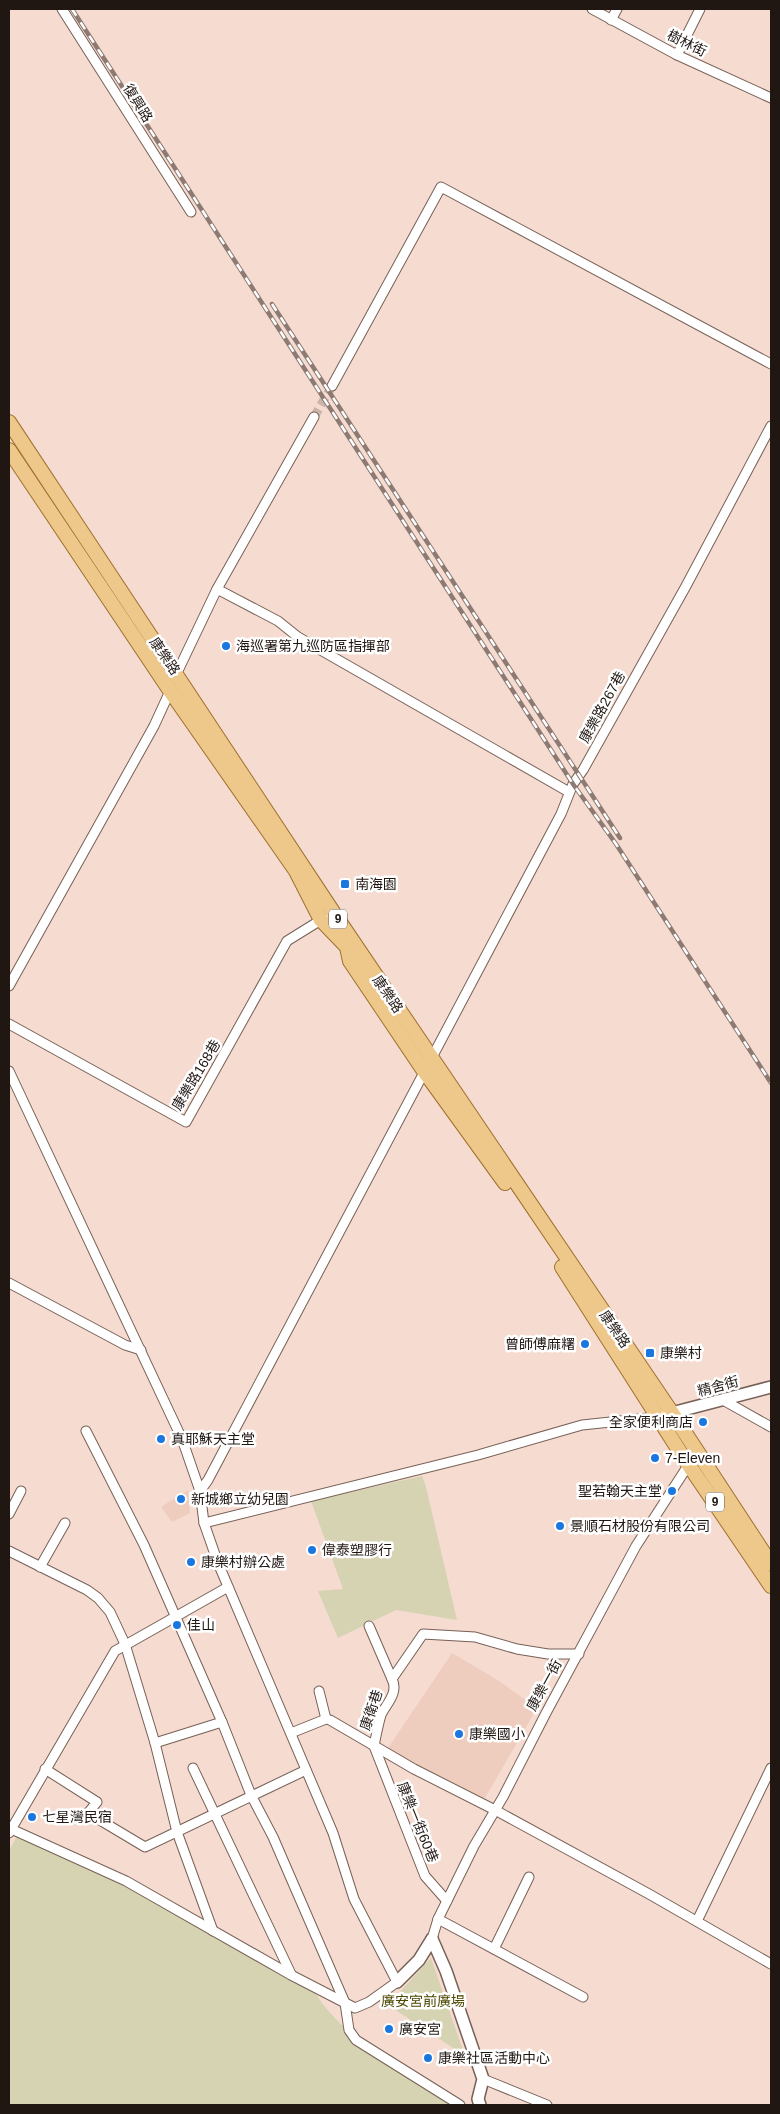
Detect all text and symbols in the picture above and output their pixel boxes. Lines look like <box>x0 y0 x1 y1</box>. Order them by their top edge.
street label: 樹林街 <box>665 27 709 59</box>
street label: 復興路 <box>120 81 156 125</box>
street label: 康樂路 <box>147 634 183 678</box>
place label: 海巡署第九巡防區指揮部 <box>236 638 390 654</box>
marker: 海巡署第九巡防區指揮部 <box>220 640 232 652</box>
street label: 康樂路267巷 <box>576 668 628 746</box>
place label: 南海園 <box>355 876 397 892</box>
marker: 南海園 <box>339 878 351 890</box>
road number: 9 <box>329 910 347 929</box>
street label: 康樂路 <box>370 972 406 1016</box>
street label: 康樂路168巷 <box>169 1037 223 1113</box>
street label: 康樂路 <box>597 1307 633 1351</box>
place label: 曾師傅麻糬 <box>505 1336 575 1352</box>
marker: 曾師傅麻糬 <box>579 1338 591 1350</box>
place label: 康樂村 <box>660 1345 702 1361</box>
marker: 康樂村 <box>644 1347 656 1359</box>
street label: 精舍街 <box>696 1373 740 1399</box>
place label: 全家便利商店 <box>609 1414 693 1430</box>
marker: 全家便利商店 <box>697 1416 709 1428</box>
place label: 真耶穌天主堂 <box>171 1431 255 1447</box>
marker: 真耶穌天主堂 <box>155 1433 167 1445</box>
place label: 7-Eleven <box>665 1450 720 1466</box>
marker: 7-Eleven <box>649 1452 661 1464</box>
place label: 聖若翰天主堂 <box>578 1483 662 1499</box>
marker: 聖若翰天主堂 <box>666 1485 678 1497</box>
place label: 新城鄉立幼兒園 <box>191 1491 289 1507</box>
road number: 9 <box>706 1492 724 1511</box>
marker: 新城鄉立幼兒園 <box>175 1493 187 1505</box>
place label: 景順石材股份有限公司 <box>570 1518 710 1534</box>
marker: 景順石材股份有限公司 <box>554 1520 566 1532</box>
place label: 偉泰塑膠行 <box>322 1542 392 1558</box>
marker: 偉泰塑膠行 <box>306 1544 318 1556</box>
place label: 康樂村辦公處 <box>201 1554 285 1570</box>
marker: 康樂村辦公處 <box>185 1556 197 1568</box>
place label: 佳山 <box>187 1617 215 1633</box>
marker: 佳山 <box>171 1619 183 1631</box>
street label: 康樂一街 <box>523 1657 565 1713</box>
street label: 康衛巷 <box>357 1688 385 1732</box>
place label: 康樂國小 <box>469 1726 525 1742</box>
marker: 康樂國小 <box>453 1728 465 1740</box>
street label: 康樂一街60巷 <box>395 1779 441 1865</box>
place label: 七星灣民宿 <box>42 1809 112 1825</box>
marker: 七星灣民宿 <box>26 1811 38 1823</box>
park label: 廣安宮前廣場 <box>381 1993 465 2009</box>
place label: 廣安宮 <box>399 2021 441 2037</box>
marker: 廣安宮 <box>383 2023 395 2035</box>
place label: 康樂社區活動中心 <box>438 2050 550 2066</box>
marker: 康樂社區活動中心 <box>422 2052 434 2064</box>

